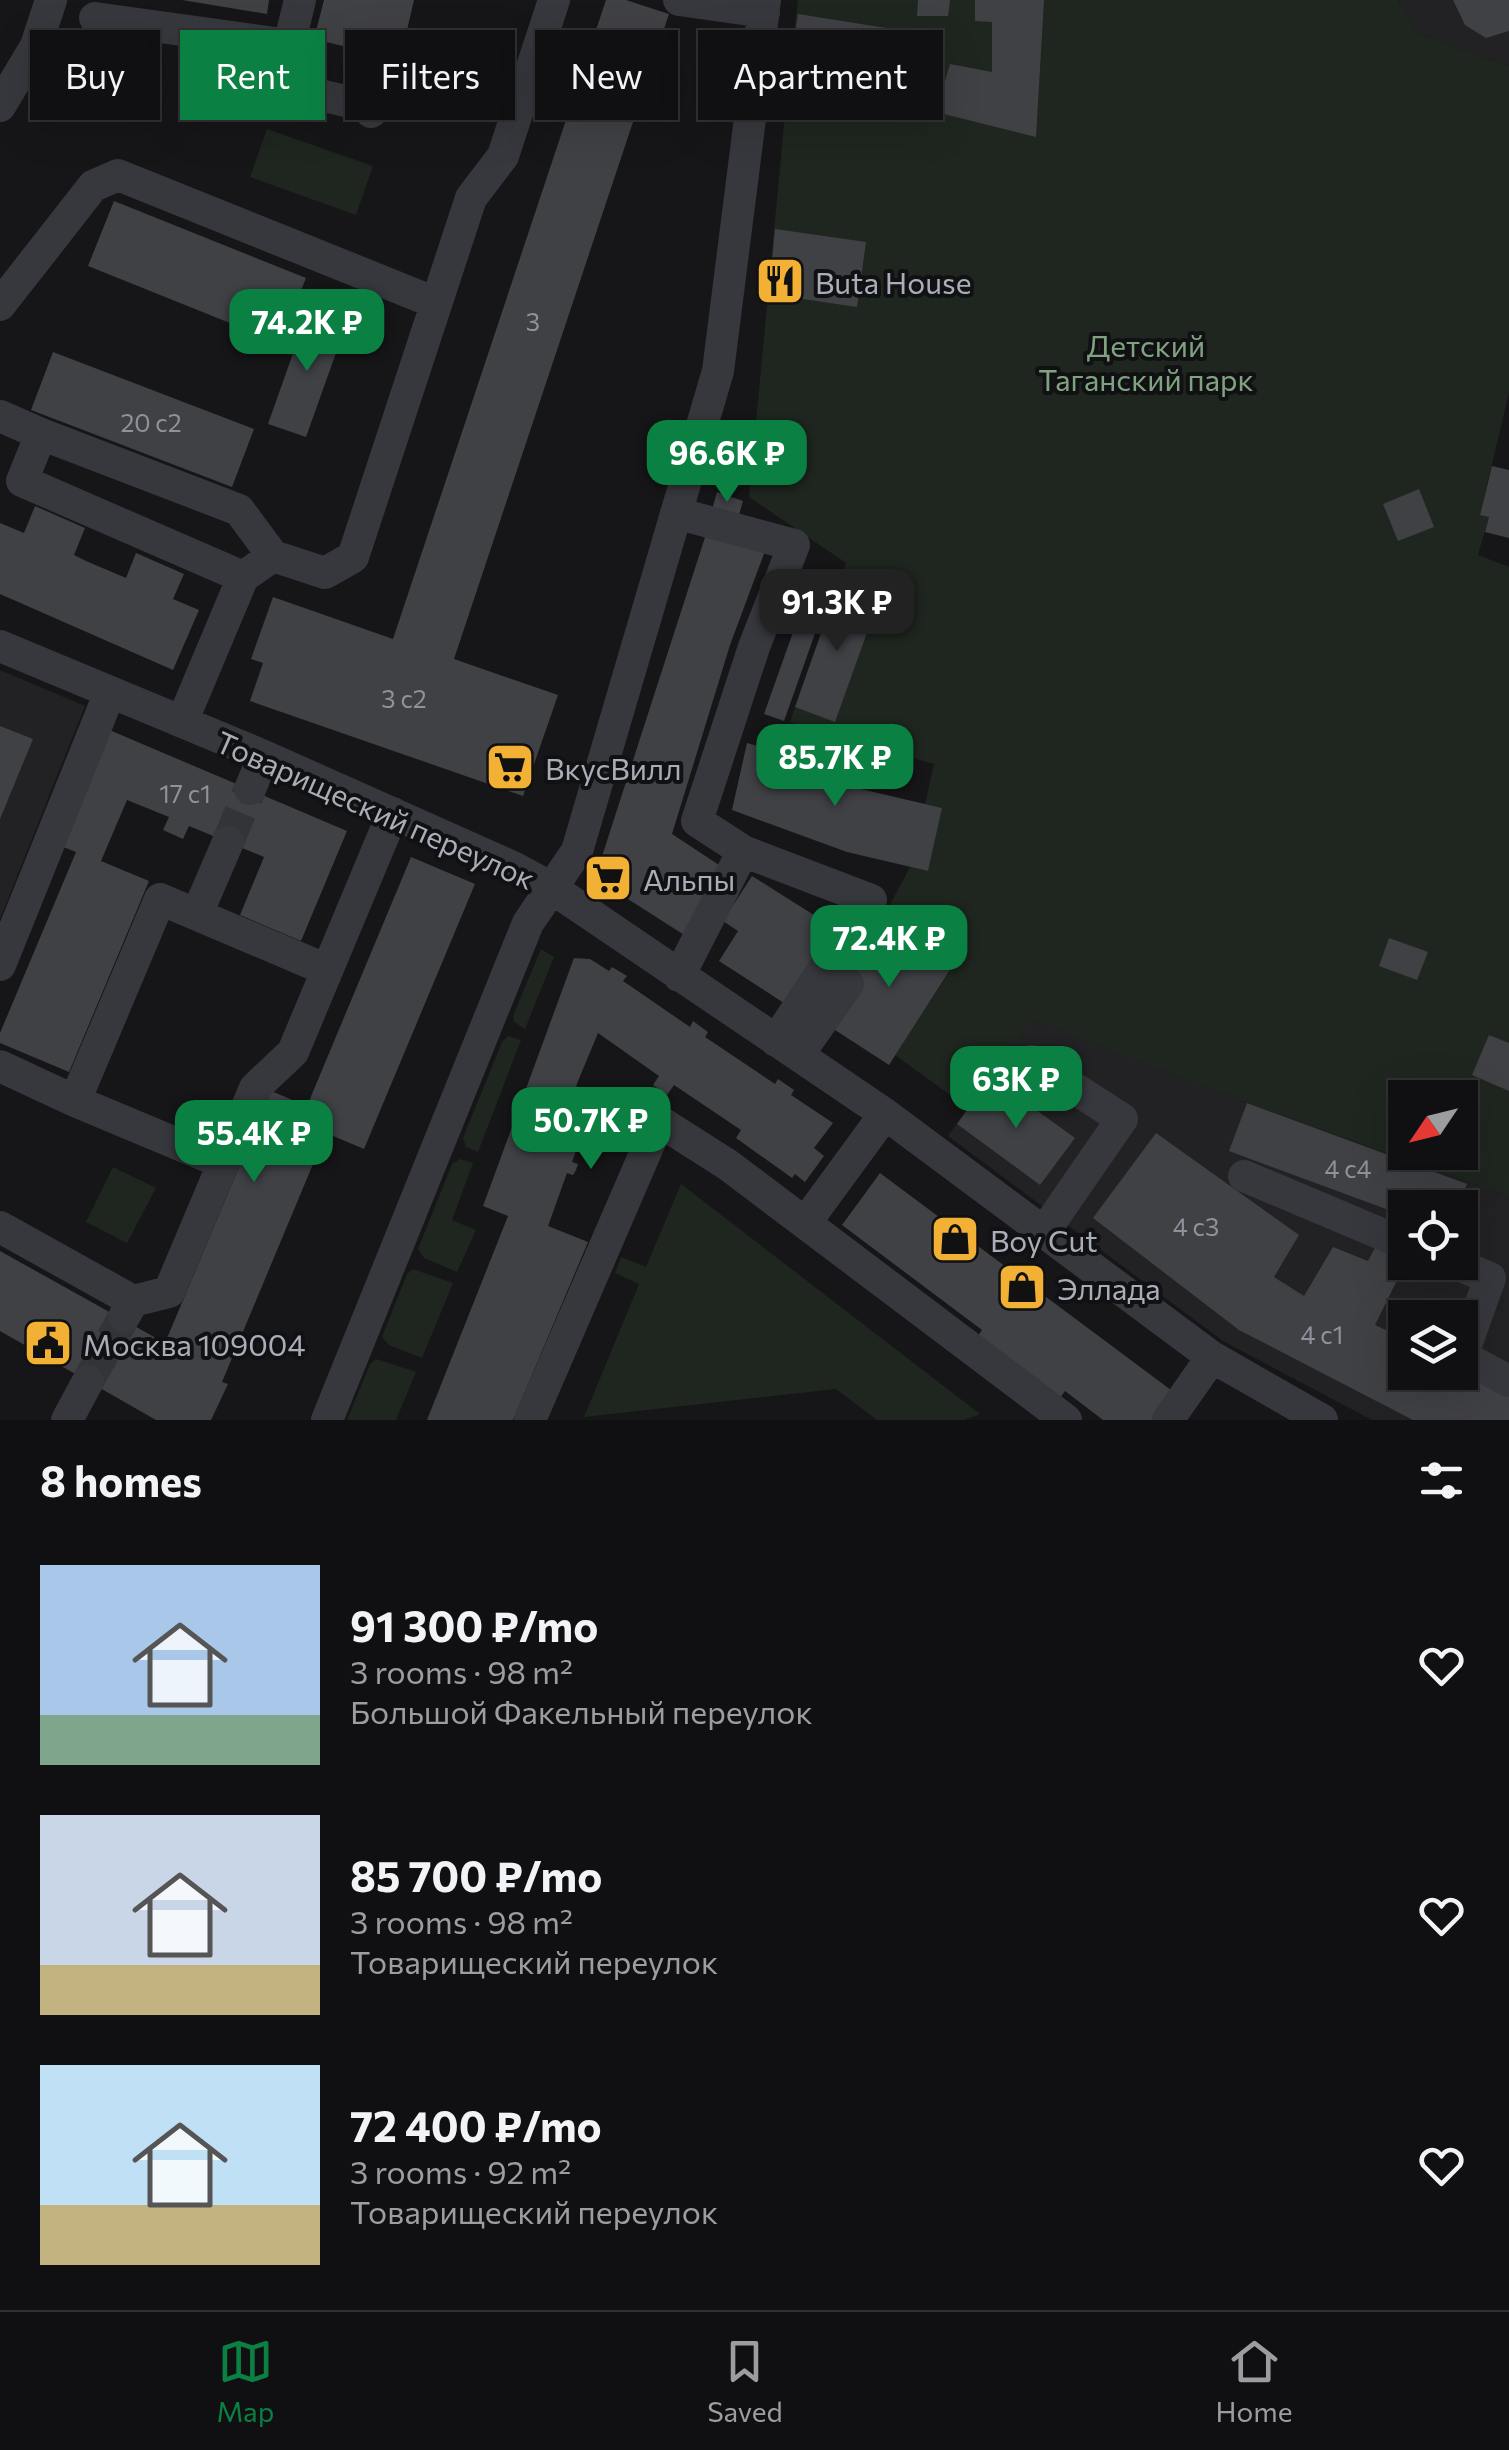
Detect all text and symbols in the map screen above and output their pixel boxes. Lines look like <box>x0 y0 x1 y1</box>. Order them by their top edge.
chip: Buy <box>30 30 160 120</box>
chip: Rent <box>180 30 325 120</box>
chip: Filters <box>345 30 515 120</box>
chip: New <box>535 30 678 120</box>
chip: Apartment <box>698 30 943 120</box>
restaurant icon: Buta House <box>754 255 806 307</box>
place label: Buta House <box>815 263 972 300</box>
pin: 74.2K ₽ <box>215 289 399 374</box>
text: 74.2K ₽ <box>251 301 363 341</box>
house number: 3 <box>526 306 540 336</box>
park label: Детский Таганский парк <box>1038 326 1254 397</box>
house number: 20 с2 <box>120 407 182 437</box>
pin: 96.6K ₽ <box>635 420 819 505</box>
text: 96.6K ₽ <box>669 432 785 472</box>
pin: 91.3K ₽ <box>745 569 929 654</box>
text: 91.3K ₽ <box>782 581 892 621</box>
house number: 3 с2 <box>381 683 427 713</box>
street label: Товарищеский переулок <box>211 722 541 896</box>
pin: 85.7K ₽ <box>743 724 927 809</box>
text: 85.7K ₽ <box>778 736 892 776</box>
supermarket icon: ВкусВилл <box>484 741 536 793</box>
place label: ВкусВилл <box>545 749 682 786</box>
house number: 17 с1 <box>159 778 211 808</box>
supermarket icon: Альпы <box>582 852 634 904</box>
place label: Альпы <box>643 860 735 897</box>
pin: 72.4K ₽ <box>797 905 981 990</box>
text: 72.4K ₽ <box>832 917 946 957</box>
pin: 63K ₽ <box>946 1046 1086 1131</box>
text: 63K ₽ <box>972 1058 1060 1098</box>
north arrow <box>1388 1080 1478 1170</box>
map controls <box>1388 1080 1478 1390</box>
pin: 50.7K ₽ <box>499 1087 683 1172</box>
text: 50.7K ₽ <box>534 1099 648 1139</box>
pin: 55.4K ₽ <box>162 1100 346 1185</box>
text: 55.4K ₽ <box>197 1112 311 1152</box>
house number: 4 с4 <box>1324 1153 1372 1183</box>
button: locate <box>1388 1190 1478 1280</box>
house number: 4 с3 <box>1173 1211 1219 1241</box>
shop icon: Boy Cut <box>929 1213 981 1265</box>
place label: Boy Cut <box>990 1221 1098 1258</box>
shop icon: Эллада <box>996 1261 1048 1313</box>
place label: Эллада <box>1057 1269 1161 1306</box>
button: layers <box>1388 1300 1478 1390</box>
public building icon: Москва 109004 <box>22 1317 74 1369</box>
house number: 4 с1 <box>1301 1319 1343 1349</box>
place label: Москва 109004 <box>83 1325 305 1362</box>
icon: filters <box>1414 1453 1469 1508</box>
text: 8 homes <box>40 1454 202 1506</box>
text: 91 300 ₽/mo <box>350 1599 598 1651</box>
icon: home <box>120 1605 240 1725</box>
icon: heart <box>1414 1638 1469 1693</box>
text: 3 rooms · 98 m² <box>350 1651 573 1691</box>
text: Большой Факельный переулок <box>350 1691 813 1731</box>
text: 85 700 ₽/mo <box>350 1849 602 1901</box>
icon: home <box>120 1855 240 1975</box>
icon: heart <box>1414 1888 1469 1943</box>
text: 3 rooms · 98 m² <box>350 1901 573 1941</box>
text: Товарищеский переулок <box>350 1941 718 1981</box>
text: 72 400 ₽/mo <box>350 2099 602 2151</box>
icon: home <box>120 2105 240 2225</box>
icon: heart <box>1414 2138 1469 2193</box>
text: 3 rooms · 92 m² <box>350 2151 571 2191</box>
text: Товарищеский переулок <box>350 2191 718 2231</box>
tab: Map <box>216 2334 274 2428</box>
tab: Saved <box>707 2334 783 2428</box>
tab: Home <box>1216 2334 1293 2428</box>

